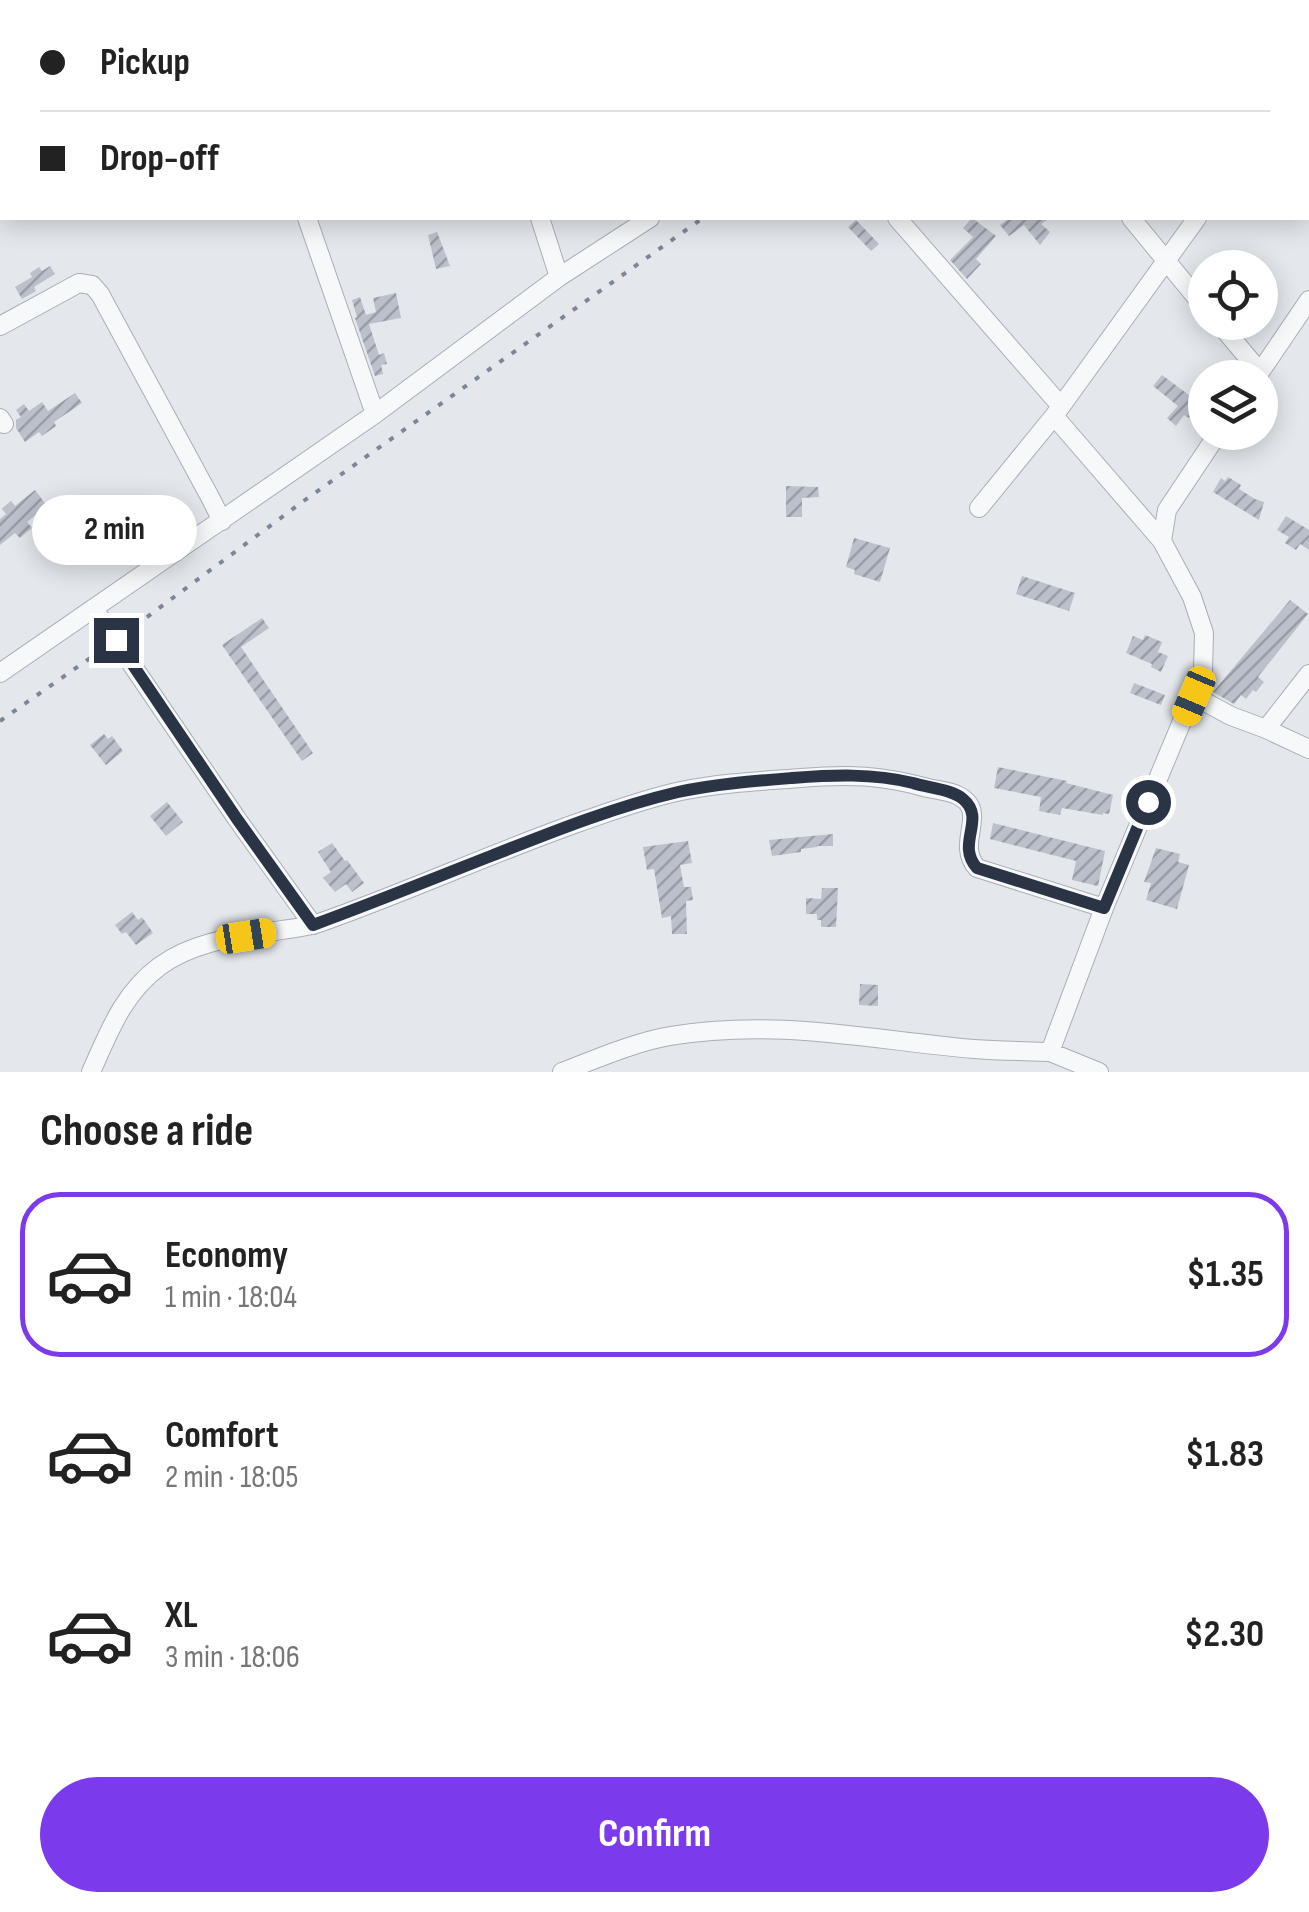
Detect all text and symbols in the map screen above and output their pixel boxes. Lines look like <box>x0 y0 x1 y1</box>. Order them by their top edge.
text: Pickup <box>100 40 190 85</box>
text: Drop-off <box>100 136 219 181</box>
map controls <box>1188 250 1278 450</box>
button: locate <box>1188 250 1278 340</box>
button: layers <box>1188 360 1278 450</box>
callout: 2 min <box>34 495 198 565</box>
text: 2 min <box>84 510 145 549</box>
route end <box>94 618 139 663</box>
car <box>1168 663 1220 729</box>
route start <box>1126 780 1171 825</box>
car <box>214 916 278 956</box>
text: Choose a ride <box>40 1104 253 1159</box>
icon: car <box>45 1230 135 1320</box>
text: Economy <box>165 1233 288 1278</box>
text: $1.35 <box>1186 1252 1264 1297</box>
text: 1 min · 18:04 <box>165 1278 297 1317</box>
icon: car <box>45 1410 135 1500</box>
text: Comfort <box>165 1413 279 1458</box>
text: $1.83 <box>1185 1432 1264 1477</box>
text: 2 min · 18:05 <box>165 1458 298 1497</box>
icon: car <box>45 1590 135 1680</box>
text: XL <box>165 1593 198 1638</box>
text: $2.30 <box>1184 1612 1264 1657</box>
text: 3 min · 18:06 <box>165 1638 300 1677</box>
button: Confirm <box>40 1777 1269 1892</box>

